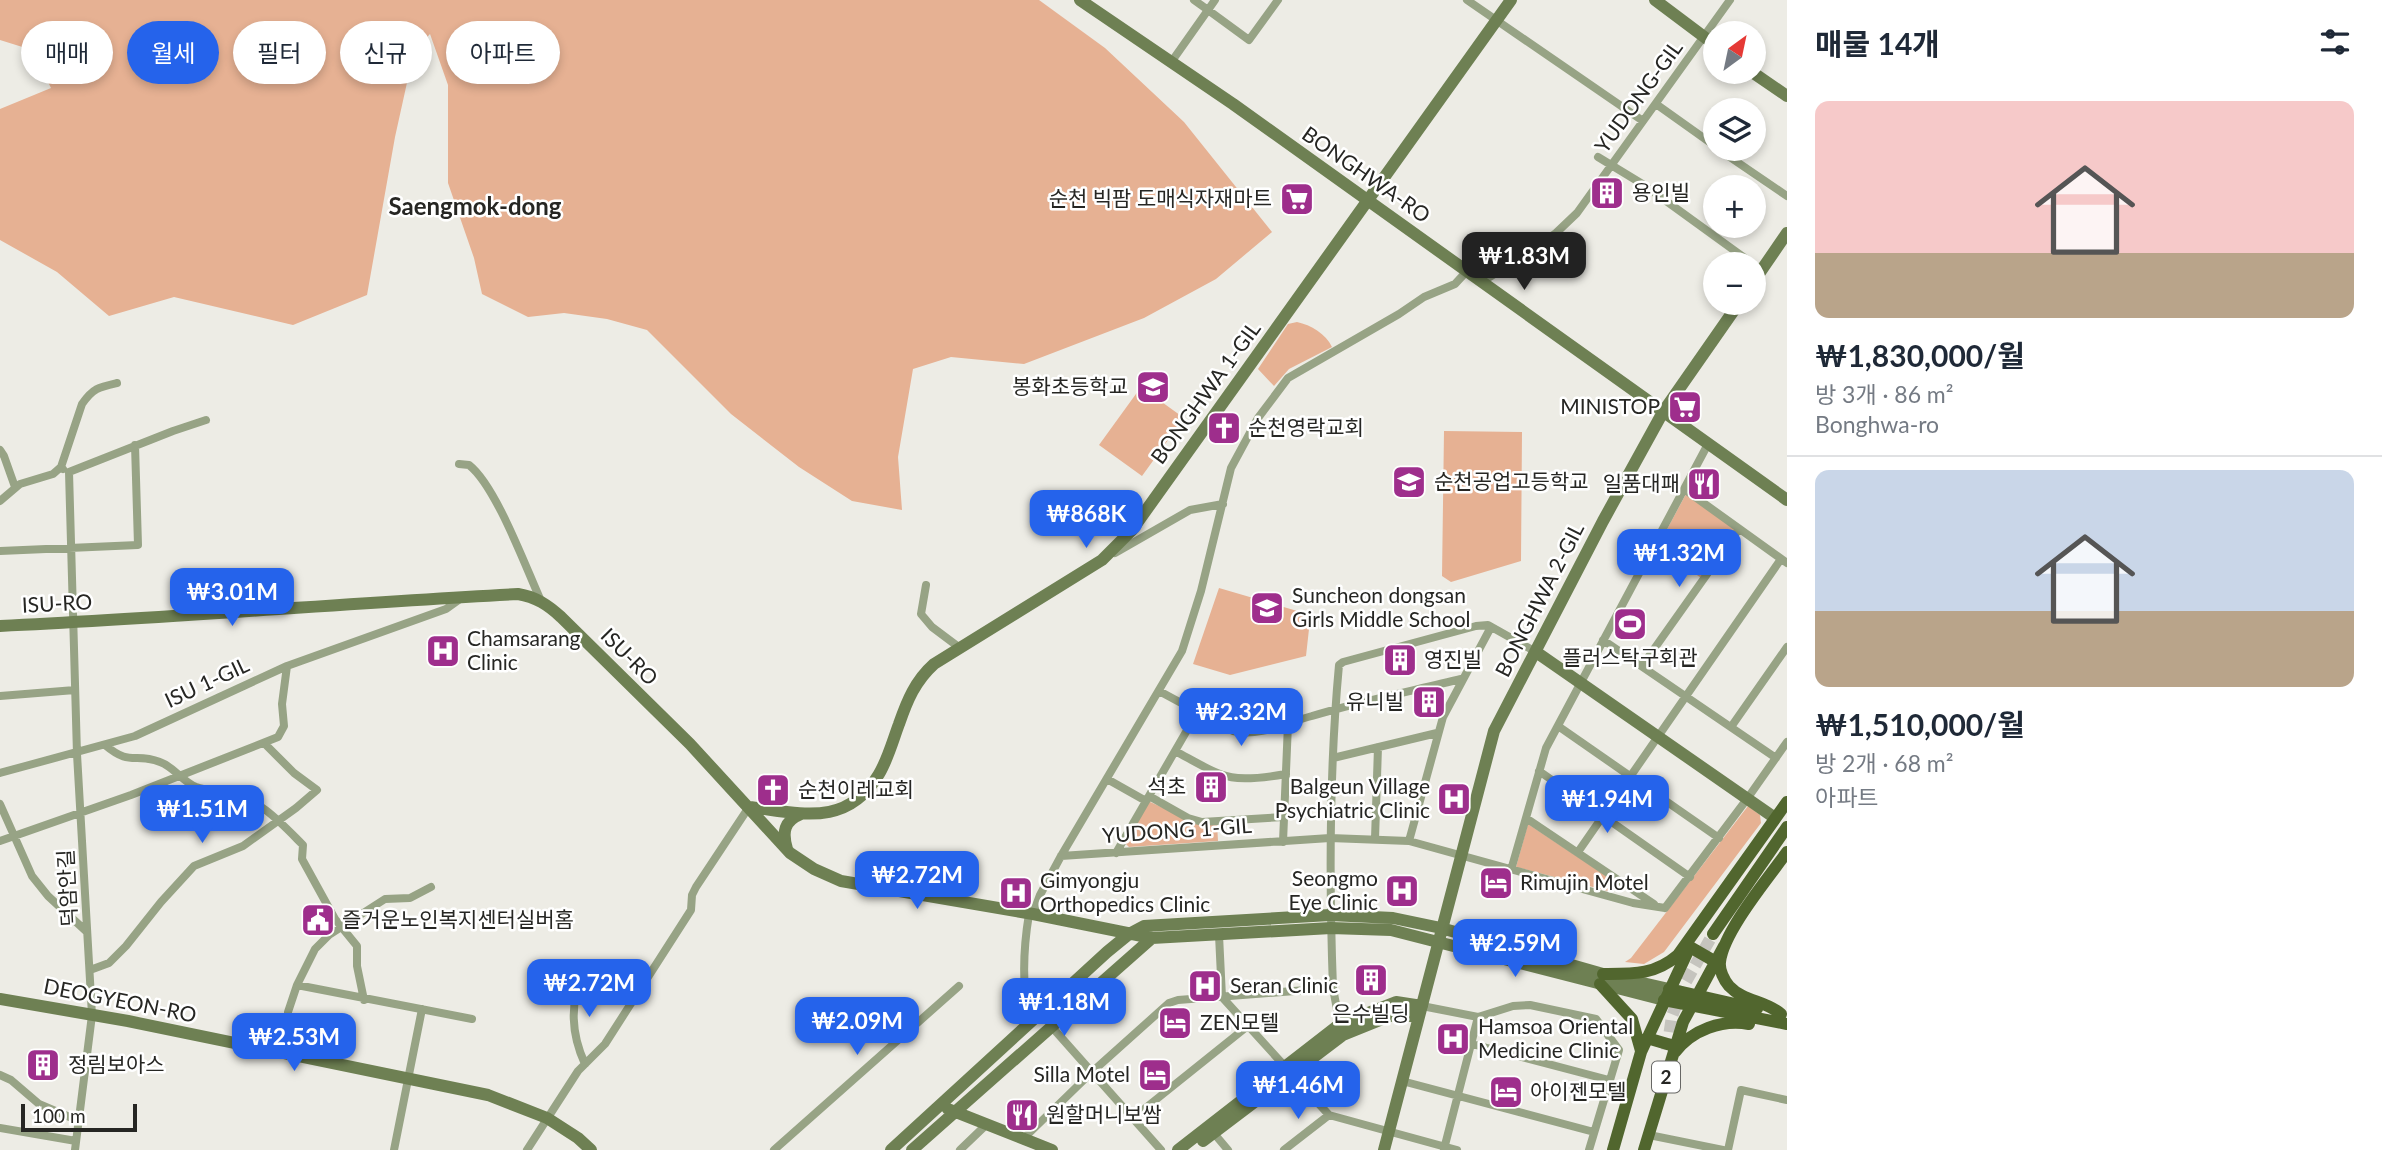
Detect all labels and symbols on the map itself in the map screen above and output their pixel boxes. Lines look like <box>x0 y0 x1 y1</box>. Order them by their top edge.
north arrow <box>1703 21 1766 84</box>
street label: YUDONG-GIL <box>1589 35 1687 157</box>
street label: BONGHWA-RO <box>1298 120 1436 227</box>
building icon: 용인빌 <box>1588 174 1626 212</box>
place label: 용인빌 <box>1632 179 1690 204</box>
supermarket icon: 순천 빅팜 도매식자재마트 <box>1278 180 1316 218</box>
place label: 순천 빅팜 도매식자재마트 <box>1049 185 1272 210</box>
district label: Saengmok-dong <box>388 191 562 220</box>
pin: ₩1.83M <box>1467 232 1581 292</box>
street label: BONGHWA 1-GIL <box>1145 316 1265 468</box>
school or university icon: 봉화초등학교 <box>1134 368 1172 406</box>
place label: 봉화초등학교 <box>1012 373 1128 398</box>
supermarket icon: MINISTOP <box>1666 388 1704 426</box>
place label: MINISTOP <box>1560 393 1660 418</box>
church icon: 순천영락교회 <box>1205 409 1243 447</box>
place label: 순천영락교회 <box>1248 414 1364 439</box>
school or university icon: 순천공업고등학교 <box>1390 463 1428 501</box>
restaurant icon: 일품대패 <box>1685 465 1723 503</box>
place label: 순천공업고등학교 <box>1434 468 1589 493</box>
place label: 일품대패 <box>1603 470 1680 495</box>
pin: ₩868K <box>1037 490 1135 550</box>
street label: BONGHWA 2-GIL <box>1489 518 1588 681</box>
pin: ₩1.32M <box>1622 530 1736 589</box>
pin: ₩3.01M <box>175 568 289 628</box>
place label: Suncheon dongsan Girls Middle School <box>1292 582 1471 631</box>
street label: ISU-RO <box>21 588 93 617</box>
school or university icon: Suncheon dongsan Girls Middle School <box>1248 589 1286 627</box>
sports icon: 플러스탁구회관 <box>1611 605 1649 643</box>
street label: ISU-RO <box>596 622 664 690</box>
place label: Chamsarang Clinic <box>467 625 581 674</box>
hospital icon: Chamsarang Clinic <box>424 632 462 670</box>
building icon: 영진빌 <box>1381 641 1419 679</box>
place label: 플러스탁구회관 <box>1562 644 1698 669</box>
place label: 영진빌 <box>1424 646 1482 671</box>
street label: ISU 1-GIL <box>160 651 253 712</box>
building icon: 유니빌 <box>1410 683 1448 721</box>
pin: ₩2.32M <box>1184 688 1298 748</box>
place label: 유니빌 <box>1346 688 1404 713</box>
building icon: 석초 <box>1192 768 1230 806</box>
church icon: 순천이레교회 <box>754 771 792 809</box>
place label: 석초 <box>1147 773 1186 798</box>
place label: Balgeun Village Psychiatric Clinic <box>1275 773 1430 822</box>
place label: 순천이레교회 <box>798 776 914 801</box>
pin: ₩1.94M <box>1550 776 1664 835</box>
hospital icon: Balgeun Village Psychiatric Clinic <box>1435 780 1473 818</box>
pin: ₩1.51M <box>145 786 259 845</box>
street label: YUDONG 1-GIL <box>1101 812 1253 847</box>
street label: 덕암안길 <box>52 849 81 927</box>
pin: ₩2.72M <box>860 852 974 911</box>
hotel icon: Rimujin Motel <box>1477 864 1515 902</box>
place label: Seongmo Eye Clinic <box>1289 865 1378 914</box>
place label: Gimyongju Orthopedics Clinic <box>1040 867 1210 916</box>
place label: Rimujin Motel <box>1520 869 1649 894</box>
hospital icon: Seongmo Eye Clinic <box>1383 872 1421 910</box>
hospital icon: Gimyongju Orthopedics Clinic <box>997 874 1035 912</box>
public building icon: 즐거운노인복지센터실버홈 <box>299 901 337 939</box>
place label: 즐거운노인복지센터실버홈 <box>342 906 574 931</box>
pin: ₩2.59M <box>1458 920 1572 979</box>
pin: ₩2.72M <box>532 960 646 1019</box>
building icon: 은수빌딩 <box>1352 961 1390 999</box>
hospital icon: Seran Clinic <box>1186 967 1224 1005</box>
street label: DEOGYEON-RO <box>42 972 199 1027</box>
place label: Seran Clinic <box>1230 972 1338 997</box>
pin: ₩1.18M <box>1007 978 1121 1038</box>
pin: ₩2.09M <box>800 998 914 1057</box>
place label: 은수빌딩 <box>1332 1000 1410 1025</box>
hotel icon: ZEN모텔 <box>1156 1004 1194 1042</box>
place label: ZEN모텔 <box>1200 1009 1279 1034</box>
place label: Hamsoa Oriental Medicine Clinic <box>1478 1013 1633 1062</box>
pin: ₩2.53M <box>237 1014 351 1073</box>
hospital icon: Hamsoa Oriental Medicine Clinic <box>1434 1020 1472 1058</box>
building icon: 정림보아스 <box>24 1046 62 1084</box>
place label: 정림보아스 <box>68 1051 165 1076</box>
hotel icon: Silla Motel <box>1136 1056 1174 1094</box>
place label: Silla Motel <box>1034 1061 1130 1086</box>
pin: ₩1.46M <box>1241 1062 1355 1121</box>
road number: 2 <box>1652 1062 1680 1092</box>
hotel icon: 아이젠모텔 <box>1487 1073 1525 1111</box>
place label: 아이젠모텔 <box>1530 1078 1627 1103</box>
restaurant icon: 원할머니보쌈 <box>1003 1096 1041 1134</box>
scale bar <box>21 1101 136 1133</box>
place label: 원할머니보쌈 <box>1046 1101 1162 1126</box>

